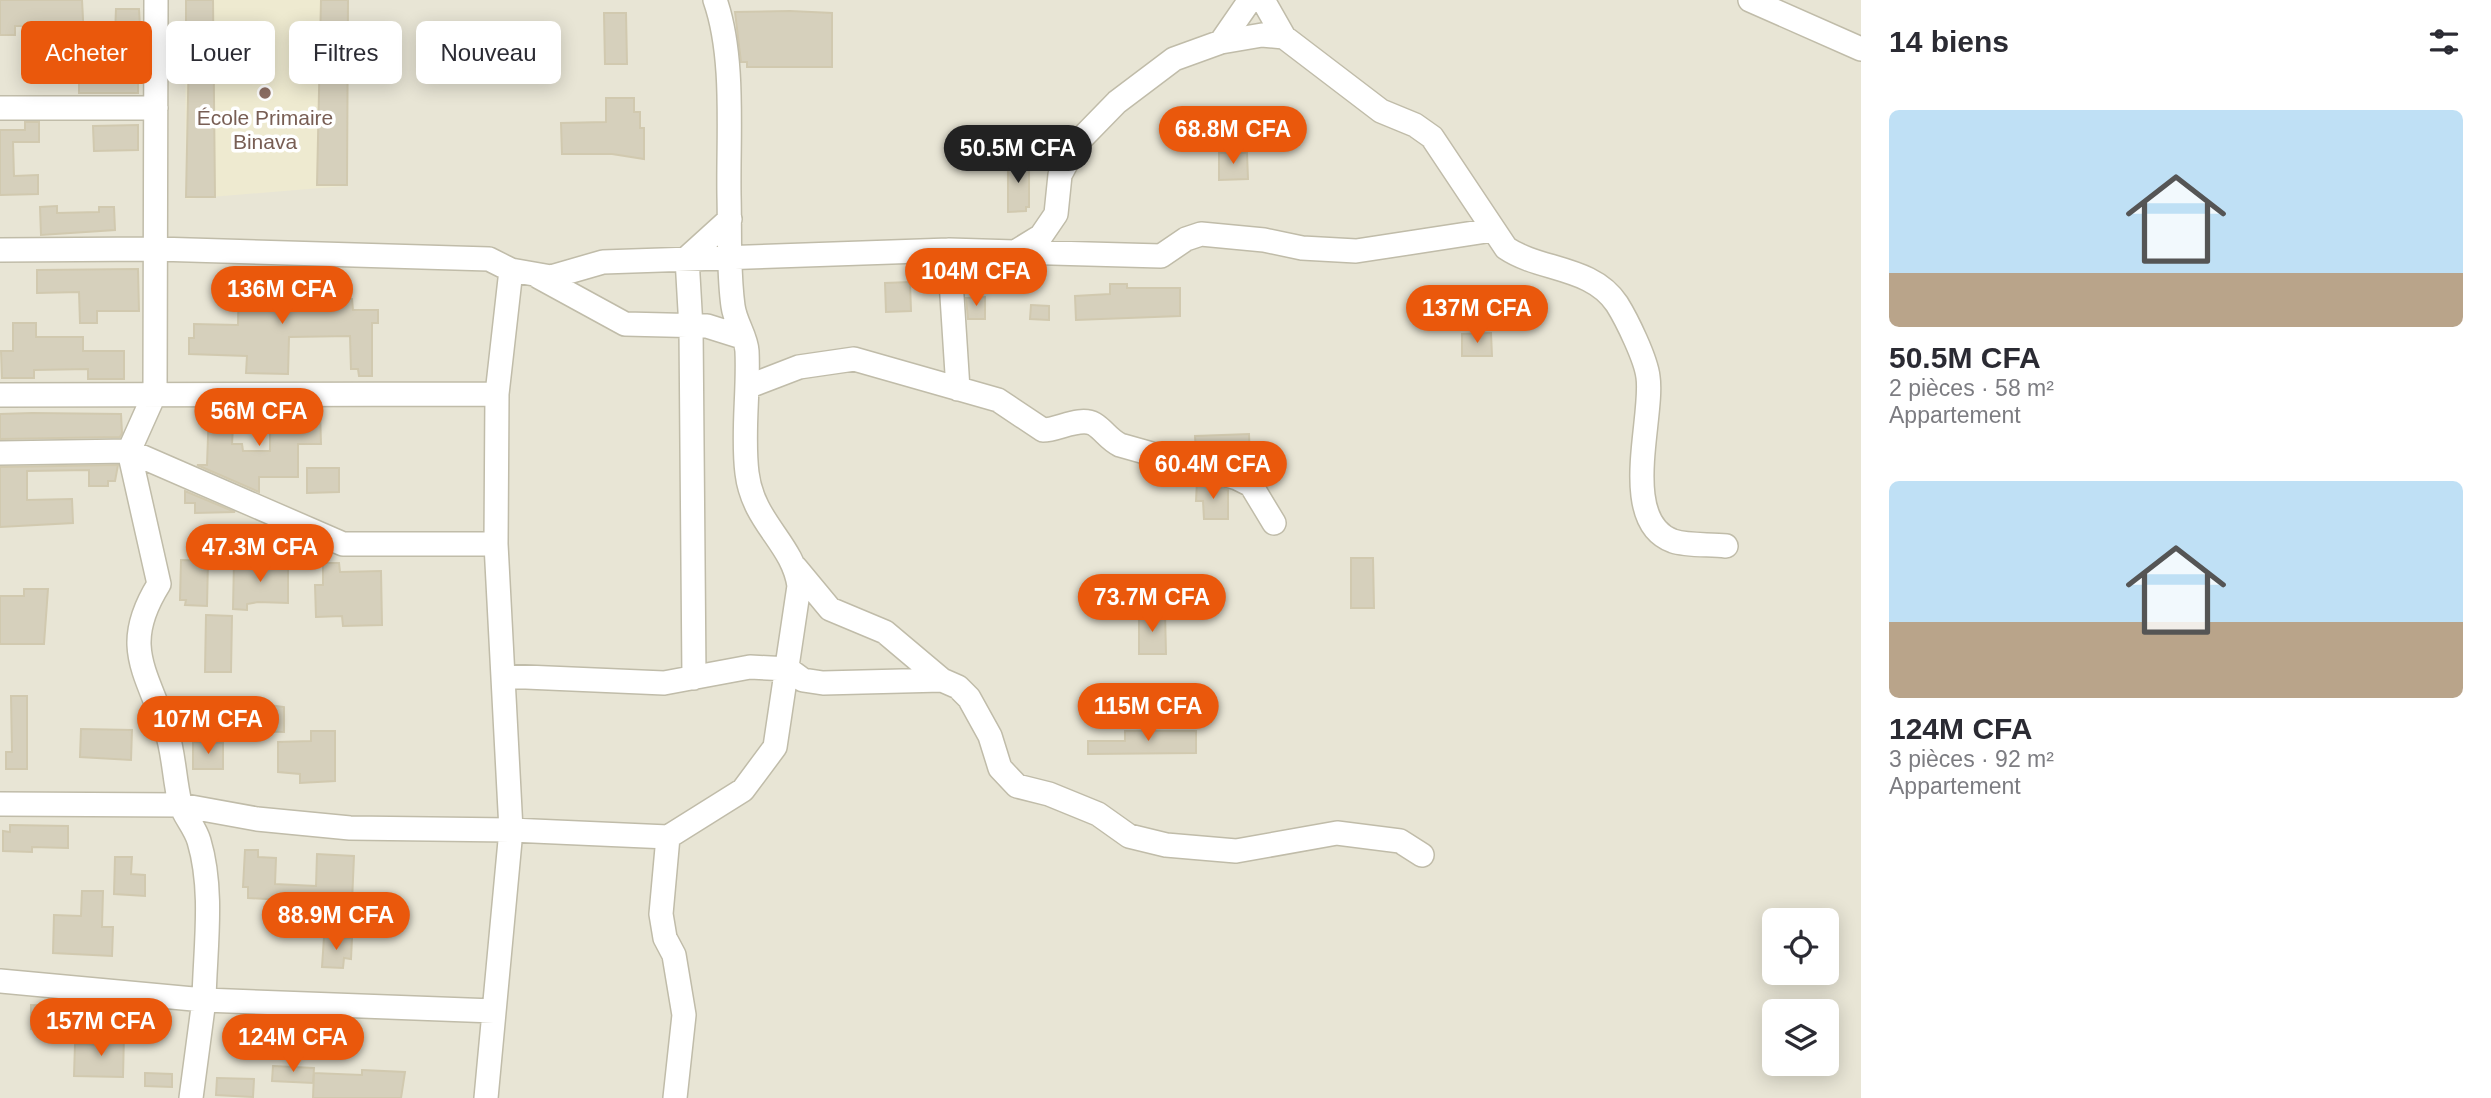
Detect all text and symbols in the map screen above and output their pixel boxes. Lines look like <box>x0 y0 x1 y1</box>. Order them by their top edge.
chip: Acheter <box>21 21 152 84</box>
chip: Louer <box>166 21 275 84</box>
chip: Filtres <box>289 21 402 84</box>
chip: Nouveau <box>416 21 561 84</box>
icon: filters <box>2425 23 2463 61</box>
text: 14 biens <box>1889 25 2009 58</box>
marker: École Primaire Binava <box>257 85 273 101</box>
place label: École Primaire Binava <box>197 106 333 153</box>
pin: 68.8M CFA <box>1153 106 1313 166</box>
text: 68.8M CFA <box>1175 116 1291 142</box>
pin: 50.5M CFA <box>938 125 1098 185</box>
text: 50.5M CFA <box>960 135 1076 161</box>
icon: home <box>2113 156 2239 282</box>
pin: 104M CFA <box>904 248 1048 308</box>
text: 104M CFA <box>921 258 1031 284</box>
pin: 136M CFA <box>210 266 354 326</box>
text: 136M CFA <box>227 276 337 302</box>
pin: 137M CFA <box>1405 286 1549 345</box>
text: 137M CFA <box>1422 295 1532 321</box>
text: 50.5M CFA <box>1889 341 2041 374</box>
text: 2 pièces · 58 m² <box>1889 375 2054 401</box>
pin: 56M CFA <box>194 388 324 448</box>
text: 56M CFA <box>210 398 308 424</box>
text: Appartement <box>1889 402 2021 428</box>
pin: 60.4M CFA <box>1133 442 1293 501</box>
text: 60.4M CFA <box>1155 451 1271 477</box>
pin: 47.3M CFA <box>180 524 340 584</box>
icon: home <box>2113 527 2239 653</box>
text: 47.3M CFA <box>202 534 318 560</box>
pin: 73.7M CFA <box>1072 574 1232 634</box>
text: 73.7M CFA <box>1094 584 1210 610</box>
pin: 115M CFA <box>1076 684 1220 743</box>
text: 115M CFA <box>1094 693 1202 719</box>
pin: 107M CFA <box>136 696 280 756</box>
text: 107M CFA <box>153 706 263 732</box>
text: 124M CFA <box>1889 712 2032 745</box>
text: 3 pièces · 92 m² <box>1889 746 2054 772</box>
text: Appartement <box>1889 773 2021 799</box>
pin: 88.9M CFA <box>256 892 416 952</box>
text: 88.9M CFA <box>278 902 394 928</box>
map controls <box>1762 908 1839 1076</box>
button: locate <box>1762 908 1839 985</box>
pin: 157M CFA <box>29 998 173 1058</box>
button: layers <box>1762 999 1839 1076</box>
text: 157M CFA <box>46 1008 156 1034</box>
pin: 124M CFA <box>221 1014 365 1074</box>
text: 124M CFA <box>238 1024 348 1050</box>

